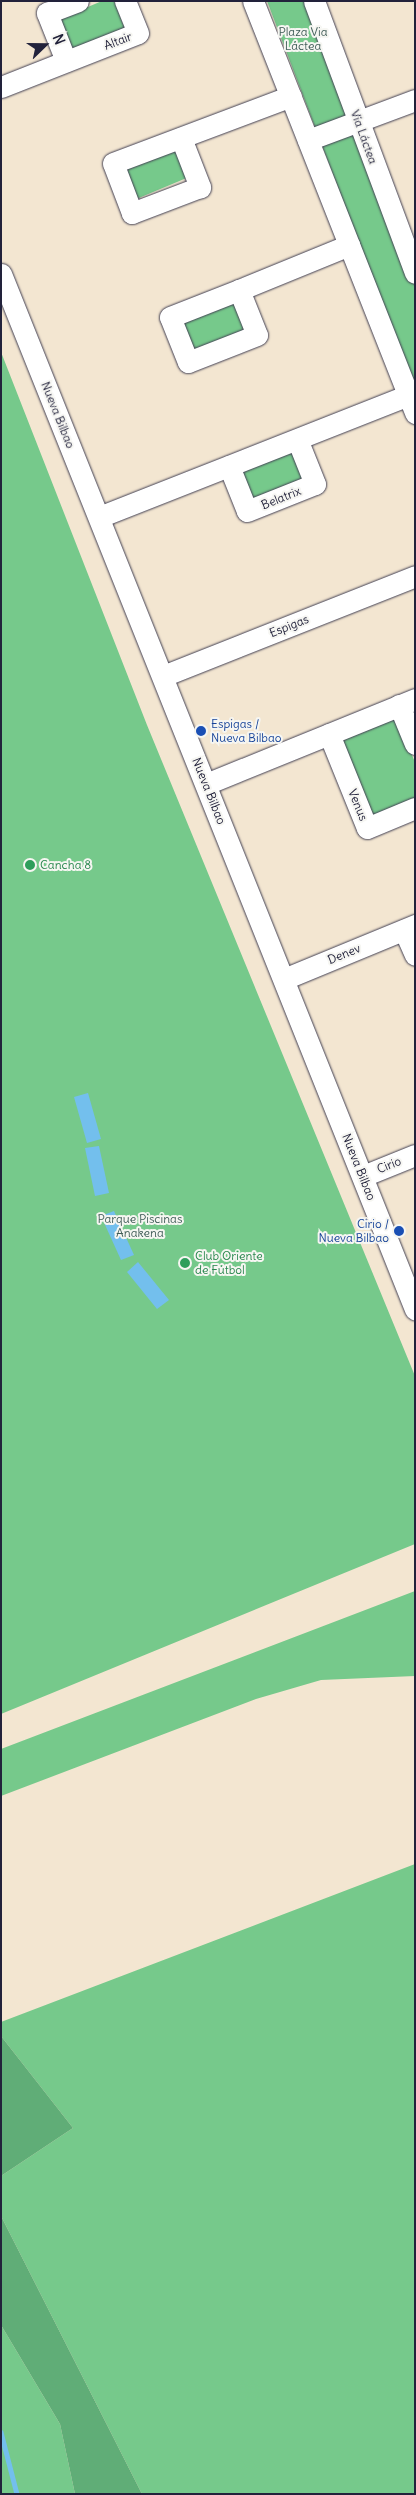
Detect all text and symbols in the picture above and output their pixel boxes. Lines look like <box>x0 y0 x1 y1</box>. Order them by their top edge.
north arrow <box>20 20 70 70</box>
park label: Plaza Via Láctea <box>278 25 328 53</box>
street label: Altair <box>102 29 134 53</box>
text: N <box>49 32 69 47</box>
street label: Vía Láctea <box>348 108 380 166</box>
street label: Nueva Bilbao <box>38 380 78 450</box>
street label: Belatrix <box>259 484 303 512</box>
street label: Espigas <box>267 612 311 640</box>
place label: Espigas / Nueva Bilbao <box>211 717 281 745</box>
marker: Espigas / Nueva Bilbao <box>195 725 207 737</box>
street label: Nueva Bilbao <box>189 756 229 826</box>
street label: Venus <box>345 787 371 823</box>
place label: Cancha 8 <box>40 858 91 872</box>
marker: Cancha 8 <box>24 859 36 871</box>
street label: Denev <box>325 941 363 967</box>
street label: Nueva Bilbao <box>339 1132 379 1202</box>
street label: Cirio <box>375 1154 403 1176</box>
park label: Parque Piscinas Anakena <box>98 1212 182 1240</box>
place label: Cirio / Nueva Bilbao <box>319 1217 389 1245</box>
marker: Cirio / Nueva Bilbao <box>393 1225 405 1237</box>
place label: Club Oriente de Fútbol <box>195 1249 263 1277</box>
marker: Club Oriente de Fútbol <box>179 1257 191 1269</box>

